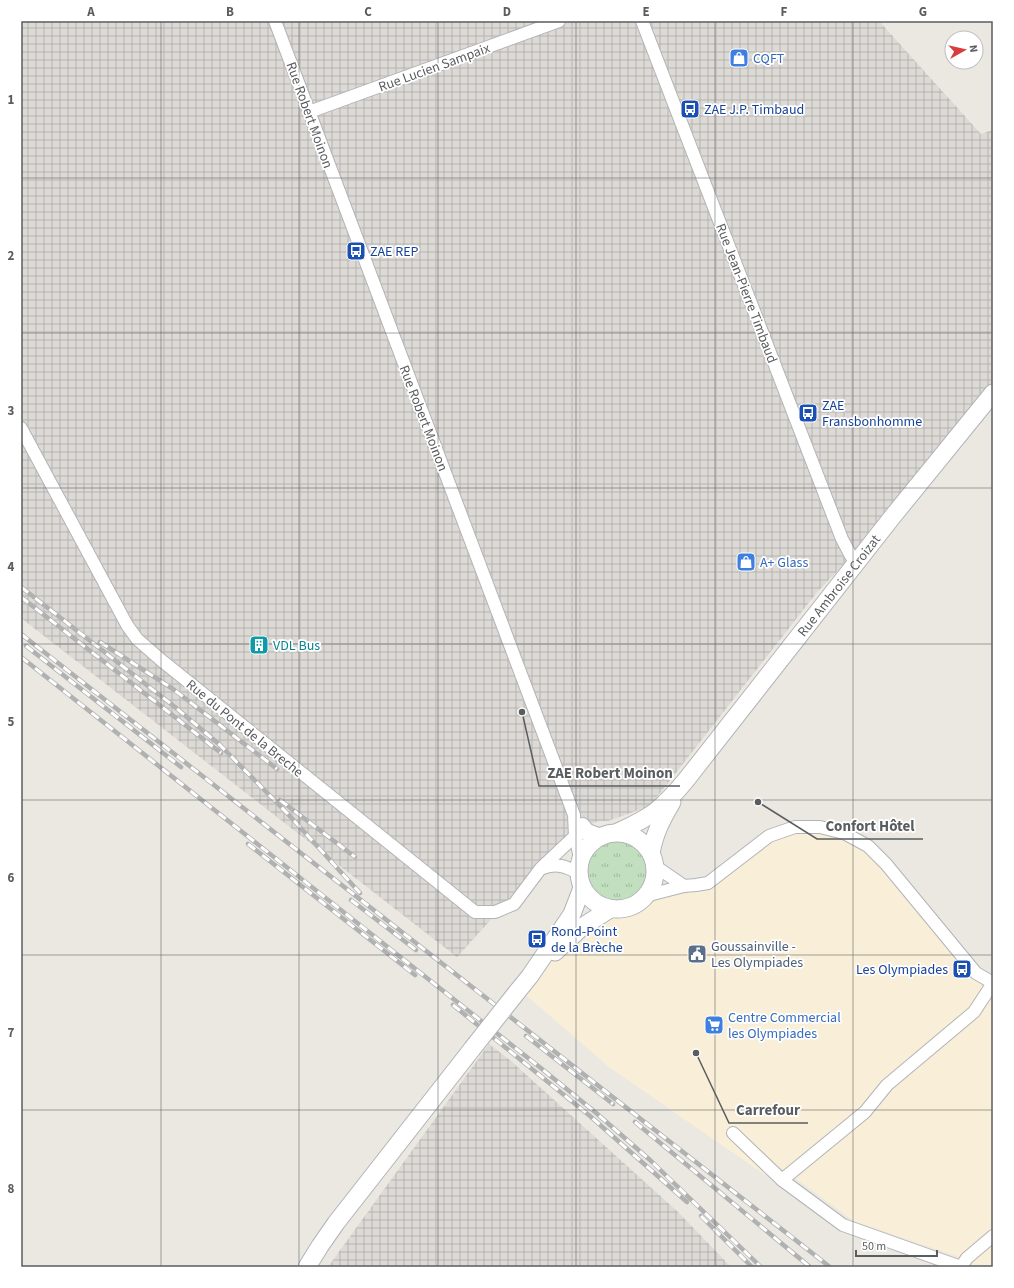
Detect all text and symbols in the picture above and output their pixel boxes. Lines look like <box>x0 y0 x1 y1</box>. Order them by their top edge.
text: A <box>86 3 95 21</box>
text: B <box>226 3 234 21</box>
text: C <box>364 3 372 21</box>
text: D <box>503 3 511 21</box>
text: E <box>642 3 650 21</box>
text: F <box>781 3 788 21</box>
text: G <box>919 3 927 21</box>
north arrow <box>944 30 984 70</box>
street label: Rue Lucien Sampaix <box>376 38 494 97</box>
text: N <box>965 44 981 53</box>
shop icon: CQFT <box>728 47 750 69</box>
place label: CQFT <box>753 49 785 69</box>
street label: Rue Robert Moinon <box>281 59 338 171</box>
text: 1 <box>8 91 15 109</box>
bus stop icon: ZAE J.P. Timbaud <box>679 98 701 120</box>
place label: ZAE J.P. Timbaud <box>704 100 804 120</box>
street label: Rue Jean-Pierre Timbaud <box>710 221 782 366</box>
bus stop icon: ZAE REP <box>345 240 367 262</box>
place label: ZAE REP <box>370 242 419 262</box>
text: 2 <box>8 247 15 265</box>
street label: Rue Robert Moinon <box>394 363 452 474</box>
place label: ZAE Fransbonhomme <box>822 396 922 432</box>
text: 3 <box>8 402 15 420</box>
bus stop icon: ZAE Fransbonhomme <box>797 402 819 424</box>
street label: Rue Ambroise Croizat <box>793 531 886 641</box>
shop icon: A+ Glass <box>735 551 757 573</box>
place label: A+ Glass <box>760 553 808 573</box>
text: 4 <box>8 558 15 576</box>
building icon: VDL Bus <box>248 634 270 656</box>
place label: VDL Bus <box>273 636 320 656</box>
street label: Rue du Pont de la Breche <box>181 675 307 782</box>
text: 5 <box>8 713 15 731</box>
callout: ZAE Robert Moinon <box>539 759 680 786</box>
text: ZAE Robert Moinon <box>547 763 673 784</box>
callout: Confort Hôtel <box>817 812 923 839</box>
text: Confort Hôtel <box>825 816 915 837</box>
text: 6 <box>8 869 15 887</box>
place label: Rond-Point de la Brèche <box>551 922 623 958</box>
bus stop icon: Rond-Point de la Brèche <box>526 928 548 950</box>
place label: Goussainville - Les Olympiades <box>711 937 803 973</box>
public building icon: Goussainville - Les Olympiades <box>686 943 708 965</box>
bus stop icon: Les Olympiades <box>951 958 973 980</box>
place label: Les Olympiades <box>856 960 948 980</box>
place label: Centre Commercial les Olympiades <box>728 1008 841 1044</box>
supermarket icon: Centre Commercial les Olympiades <box>703 1014 725 1036</box>
text: 7 <box>8 1024 15 1042</box>
callout: Carrefour <box>729 1096 808 1123</box>
text: Carrefour <box>736 1100 800 1121</box>
text: 8 <box>8 1180 15 1198</box>
scale bar <box>856 1232 937 1258</box>
text: 50 m <box>862 1238 886 1255</box>

